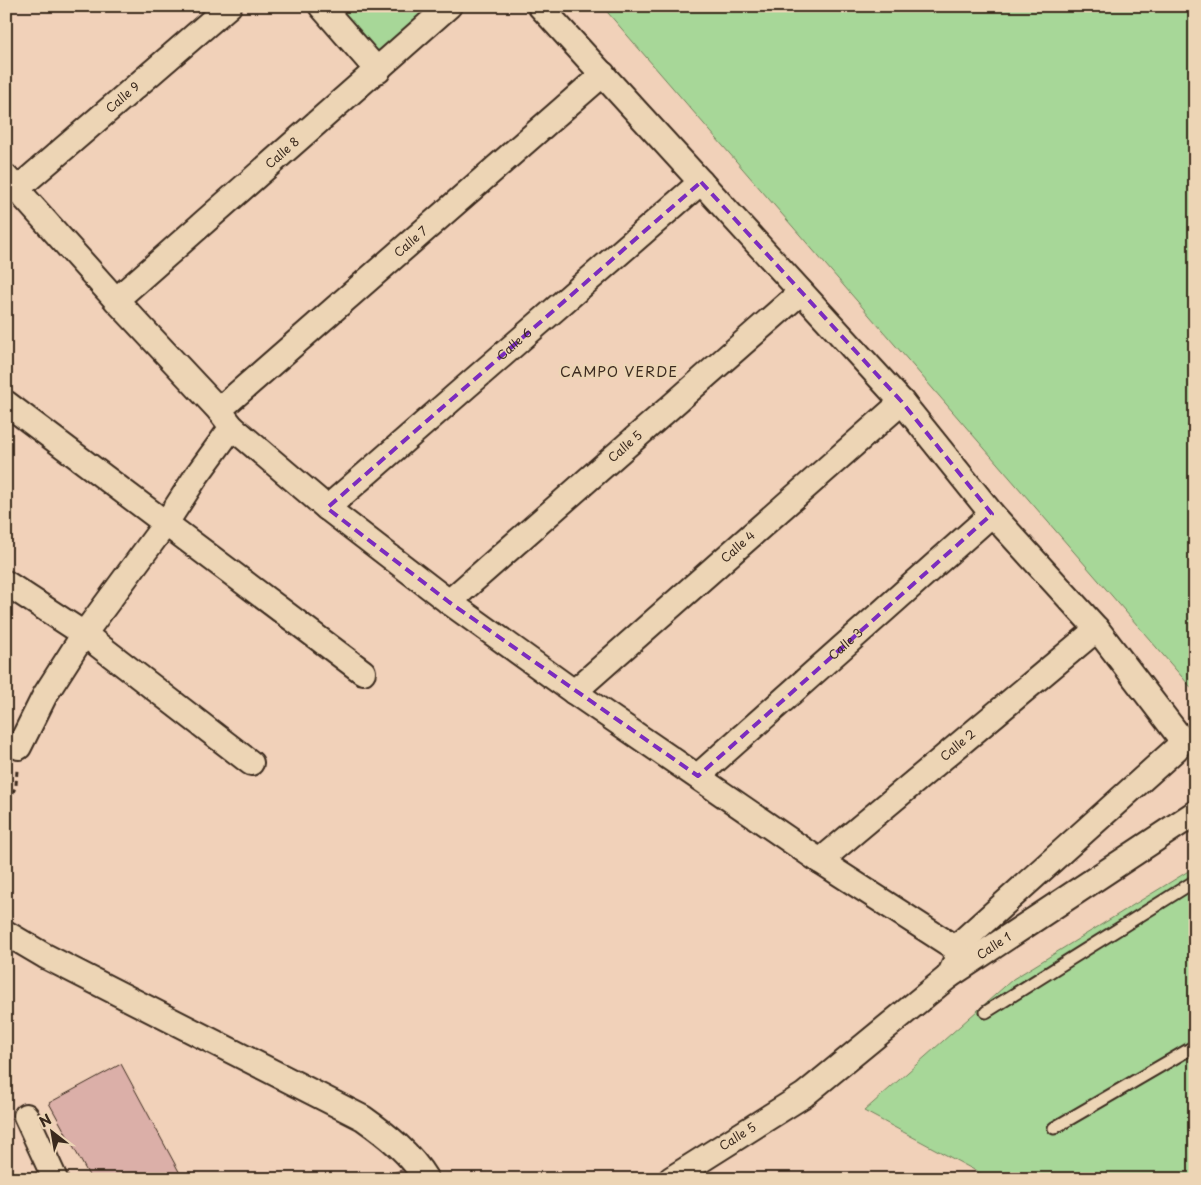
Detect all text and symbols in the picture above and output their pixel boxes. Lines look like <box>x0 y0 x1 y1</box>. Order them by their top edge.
street label: Calle 9 <box>101 77 143 117</box>
street label: Calle 8 <box>261 132 303 172</box>
street label: Calle 7 <box>389 221 431 261</box>
street label: Calle 6 <box>493 323 535 364</box>
district label: CAMPO VERDE <box>560 361 678 382</box>
street label: Calle 5 <box>604 426 646 466</box>
street label: Calle 4 <box>716 526 759 566</box>
street label: Calle 3 <box>824 623 866 664</box>
street label: Calle 2 <box>936 725 979 765</box>
street label: Calle 1 <box>973 927 1014 963</box>
north arrow <box>28 1108 78 1158</box>
text: N <box>35 1109 55 1132</box>
street label: Calle 5 <box>715 1118 759 1154</box>

